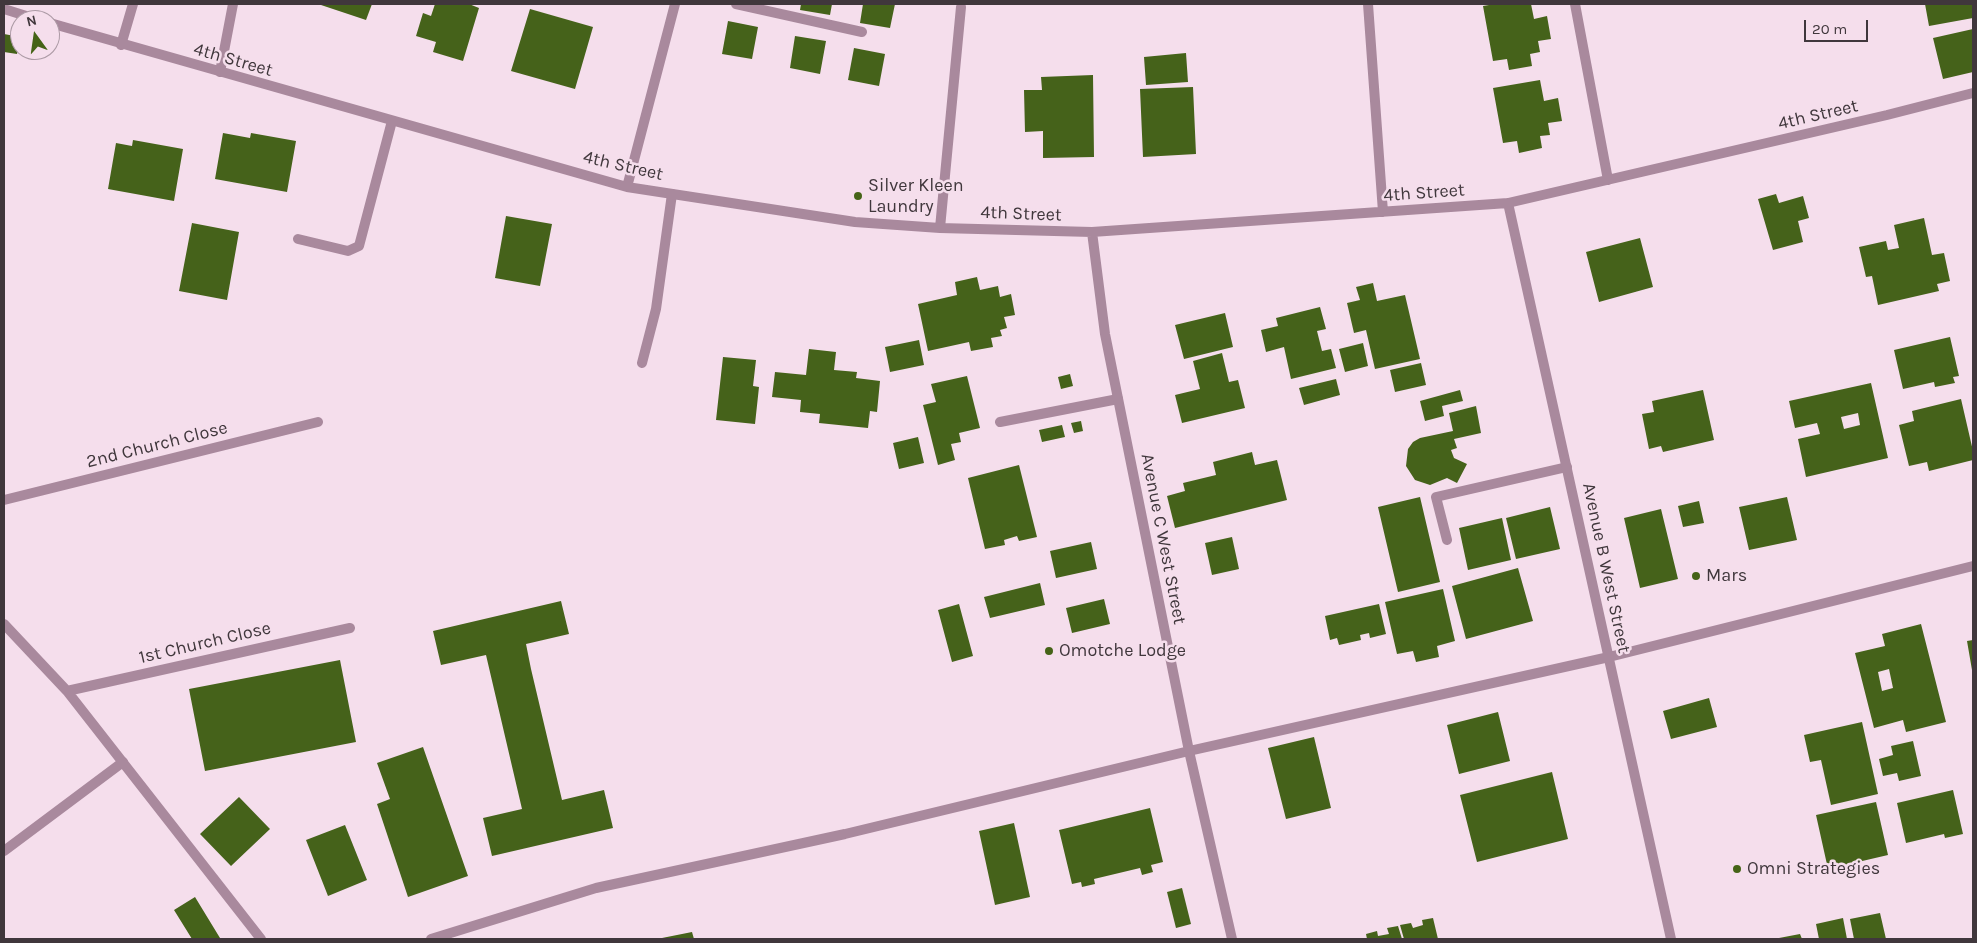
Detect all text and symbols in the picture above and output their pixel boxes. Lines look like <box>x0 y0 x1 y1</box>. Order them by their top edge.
north arrow <box>10 10 60 60</box>
scale bar <box>1807 10 1871 42</box>
text: N <box>25 11 38 30</box>
text: 20 m <box>1812 20 1847 38</box>
street label: 4th Street <box>191 38 275 82</box>
street label: 4th Street <box>1776 95 1860 135</box>
street label: 4th Street <box>581 146 665 186</box>
place label: Silver Kleen Laundry <box>868 175 964 218</box>
street label: 4th Street <box>1383 179 1465 207</box>
marker: Silver Kleen Laundry <box>852 190 864 202</box>
street label: 4th Street <box>980 202 1062 226</box>
street label: 2nd Church Close <box>84 417 230 473</box>
street label: Avenue C West Street <box>1136 452 1190 626</box>
street label: Avenue B West Street <box>1577 481 1635 655</box>
place label: Mars <box>1706 565 1747 587</box>
marker: Mars <box>1690 570 1702 582</box>
street label: 1st Church Close <box>137 617 273 669</box>
place label: Omotche Lodge <box>1059 640 1186 662</box>
marker: Omotche Lodge <box>1043 645 1055 657</box>
place label: Omni Strategies <box>1747 858 1880 880</box>
marker: Omni Strategies <box>1731 863 1743 875</box>

